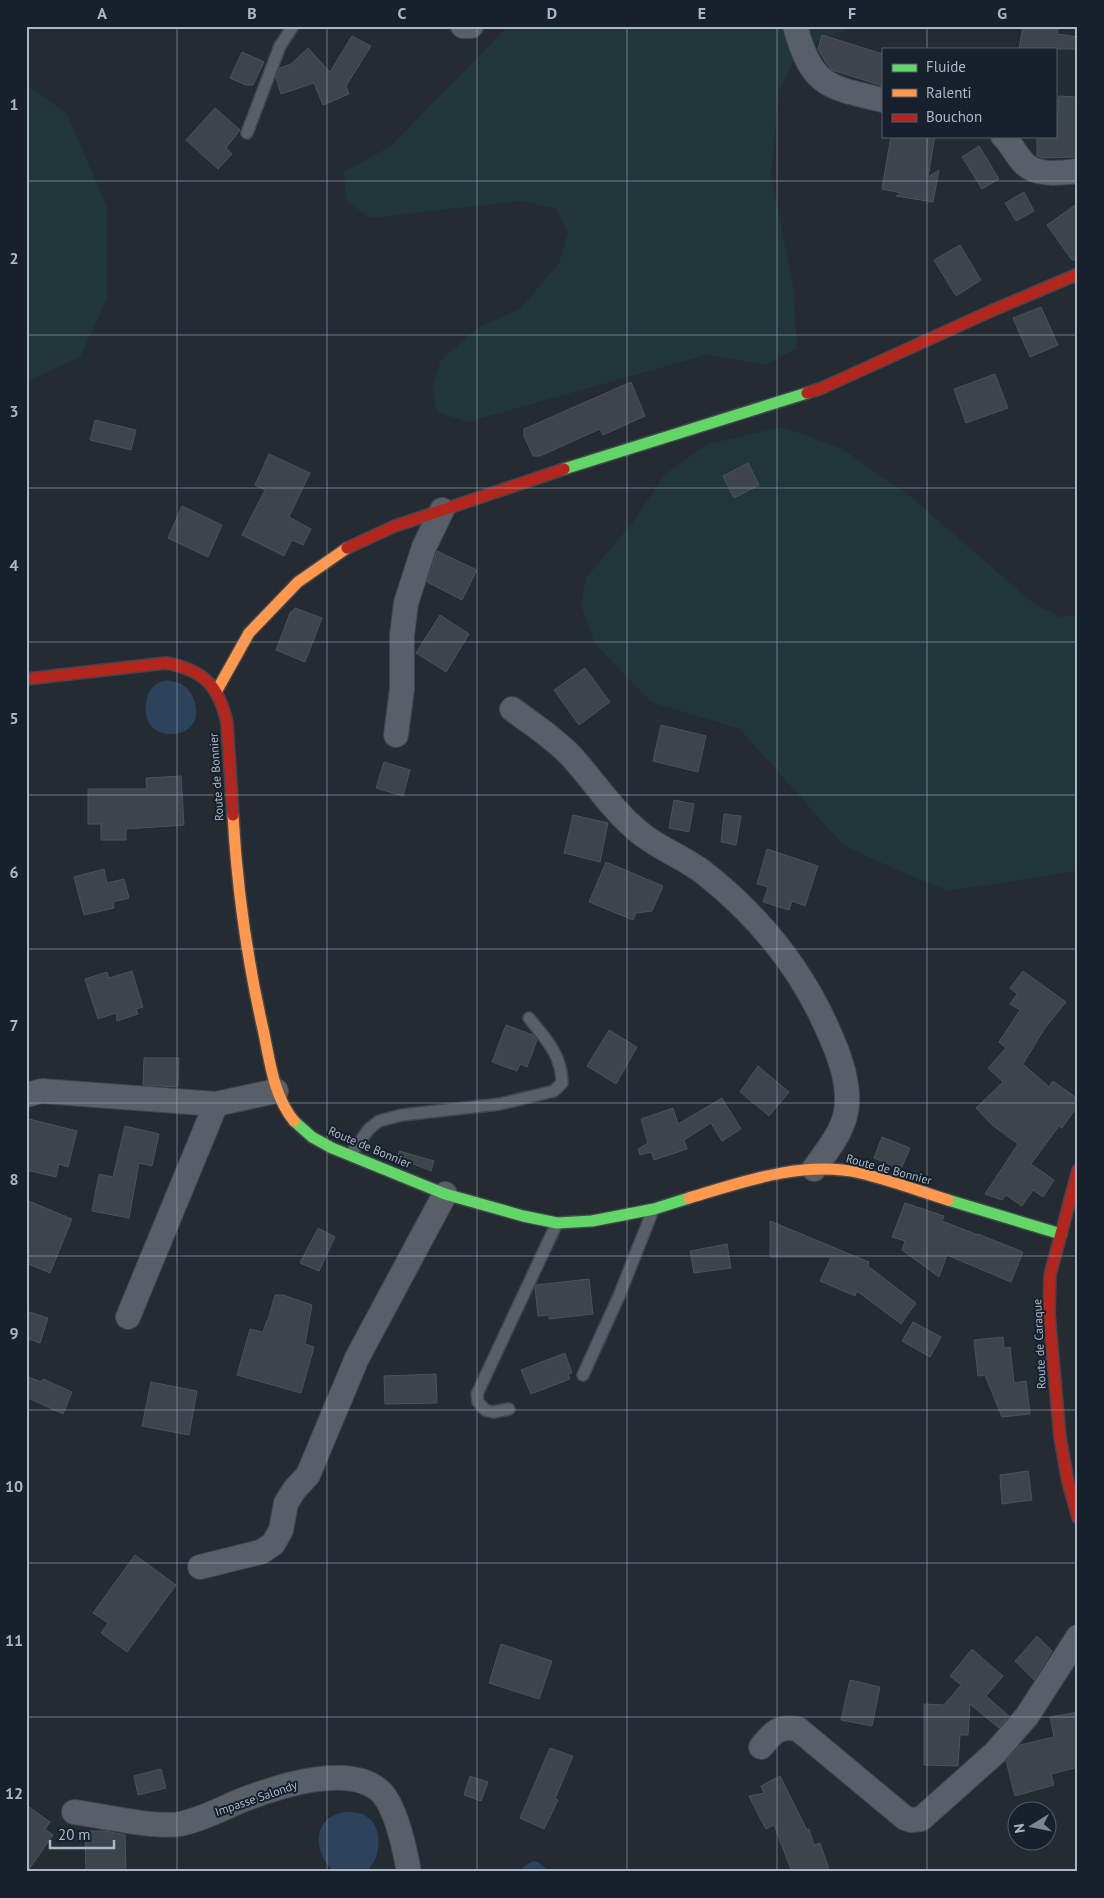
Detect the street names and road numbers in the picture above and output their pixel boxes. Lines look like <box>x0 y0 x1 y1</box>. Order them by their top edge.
street label: Route de Bonnier <box>205 732 227 822</box>
street label: Route de Bonnier <box>326 1123 414 1171</box>
street label: Route de Bonnier <box>844 1150 934 1188</box>
street label: Route de Caraque <box>1029 1299 1049 1389</box>
street label: Impasse Salondy <box>213 1777 299 1819</box>

